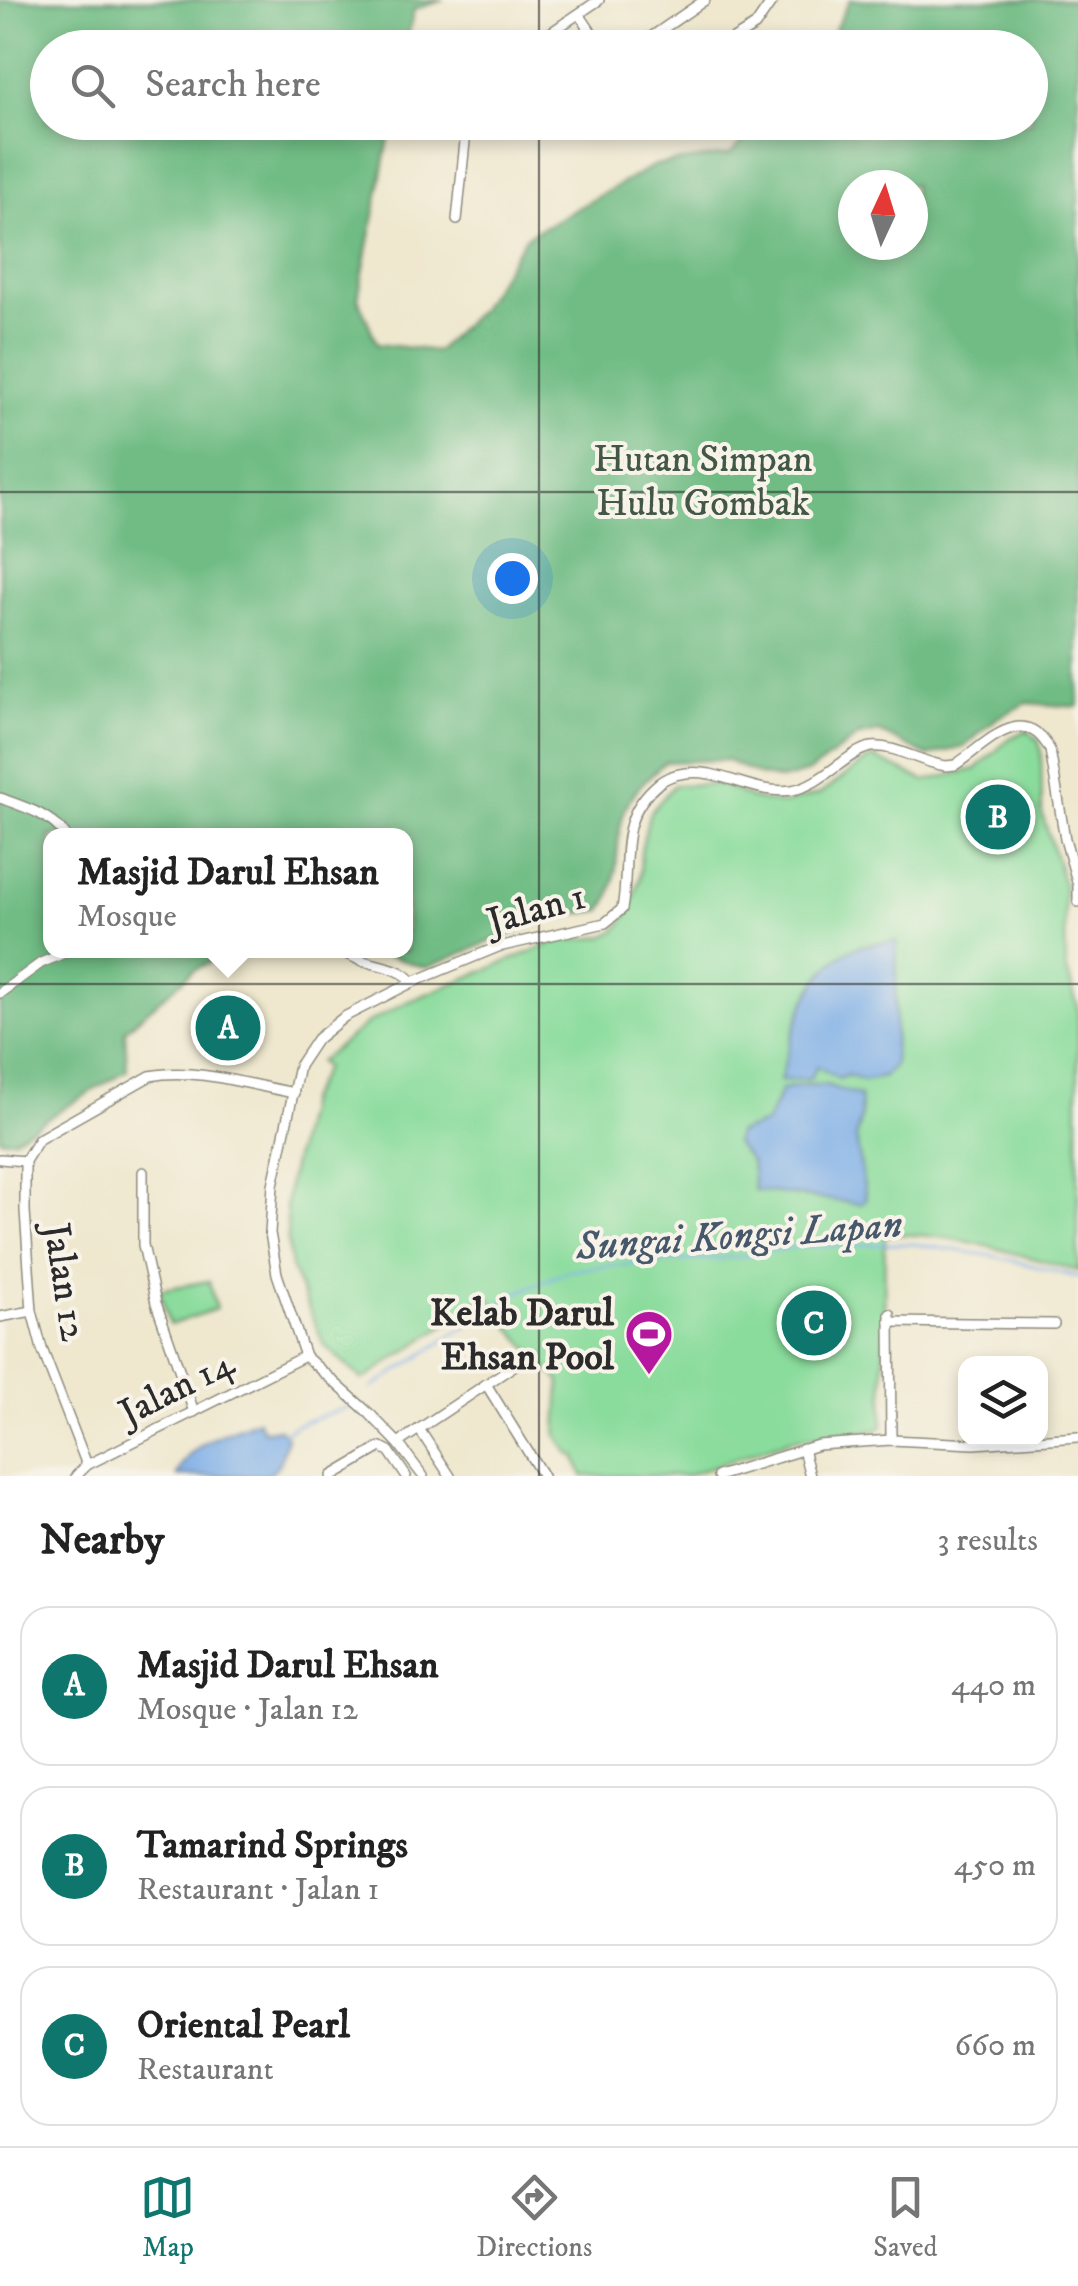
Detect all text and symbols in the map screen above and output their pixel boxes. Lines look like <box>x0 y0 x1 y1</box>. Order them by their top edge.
search box <box>30 30 1048 140</box>
icon: search <box>65 58 120 113</box>
text: Search here <box>145 61 321 109</box>
north arrow <box>838 170 928 260</box>
park label: Hutan Simpan Hulu Gombak <box>593 436 813 528</box>
your location <box>487 553 538 604</box>
pin: B <box>966 780 1030 854</box>
popup <box>43 828 413 958</box>
text: Masjid Darul Ehsan <box>77 849 379 897</box>
street label: Jalan 1 <box>479 873 591 948</box>
text: Mosque <box>77 897 177 937</box>
pin: A <box>196 990 260 1066</box>
water label: Sungai Kongsi Lapan <box>573 1201 904 1273</box>
street label: Jalan 12 <box>31 1217 97 1345</box>
pin: C <box>782 1286 846 1360</box>
place label: Kelab Darul Ehsan Pool <box>430 1290 615 1382</box>
sports icon: Kelab Darul Ehsan Pool <box>623 1308 675 1376</box>
street label: Jalan 14 <box>109 1339 243 1439</box>
map controls <box>958 1356 1048 1446</box>
button: layers <box>958 1356 1048 1446</box>
text: Nearby <box>40 1515 164 1567</box>
text: 3 results <box>937 1521 1038 1561</box>
text: Masjid Darul Ehsan <box>137 1642 439 1690</box>
text: A <box>64 1666 85 1706</box>
text: 440 m <box>951 1666 1036 1706</box>
text: Mosque · Jalan 12 <box>137 1690 358 1730</box>
text: Tamarind Springs <box>137 1822 408 1870</box>
text: B <box>64 1846 85 1886</box>
text: 450 m <box>954 1846 1036 1886</box>
text: Restaurant · Jalan 1 <box>137 1870 379 1910</box>
text: Oriental Pearl <box>137 2002 350 2050</box>
text: C <box>64 2026 85 2066</box>
text: 660 m <box>955 2026 1036 2066</box>
text: Restaurant <box>137 2050 274 2090</box>
tab: Map <box>140 2170 195 2265</box>
tab: Directions <box>476 2170 592 2265</box>
tab: Saved <box>873 2170 938 2265</box>

